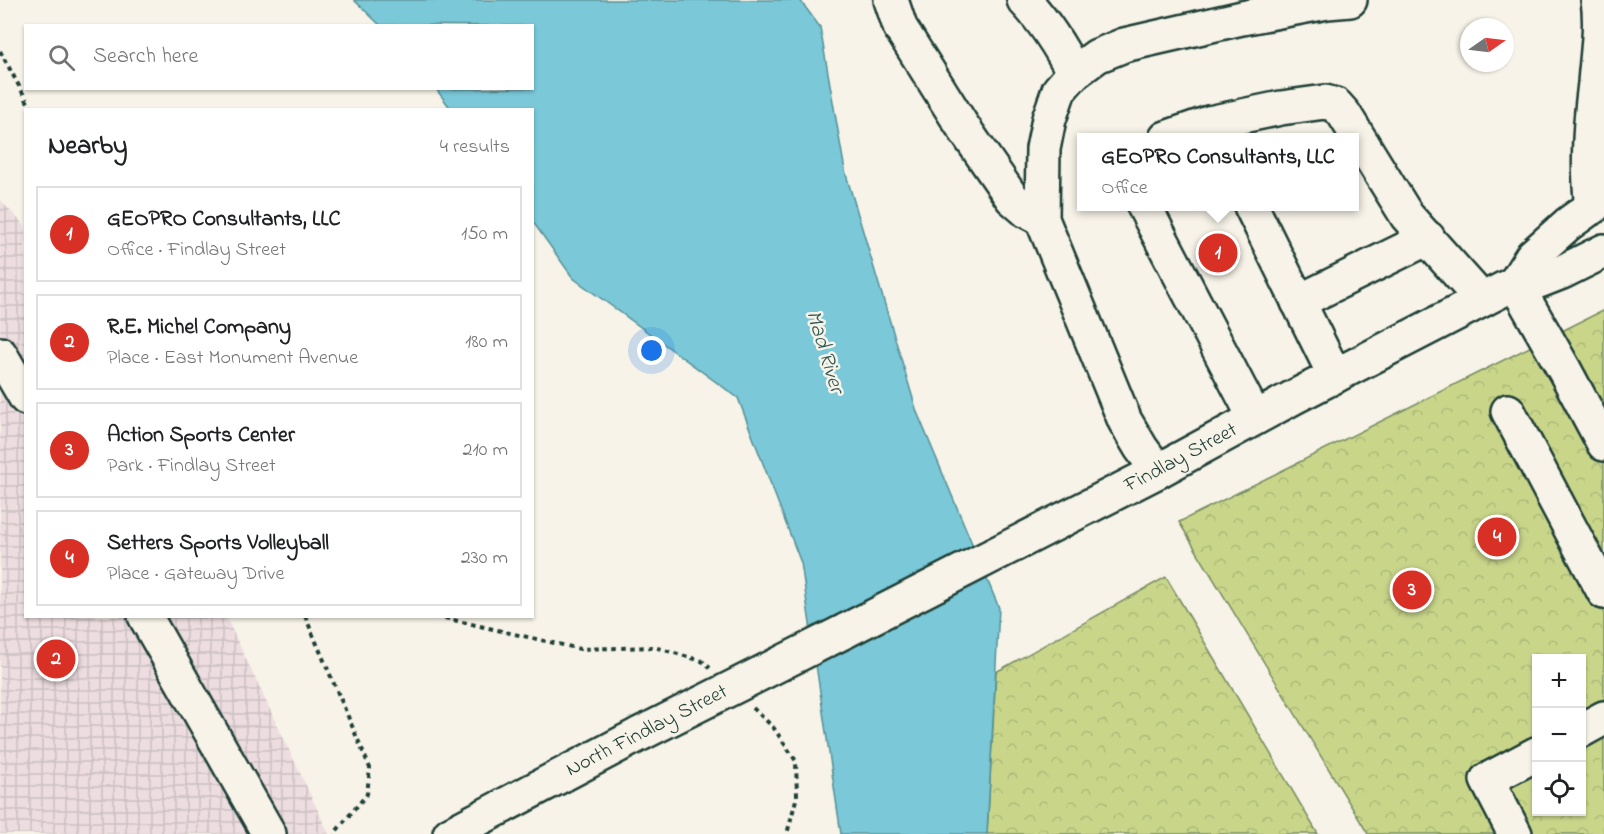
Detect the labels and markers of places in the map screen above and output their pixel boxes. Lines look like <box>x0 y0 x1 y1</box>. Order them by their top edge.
pin: 1 <box>1198 230 1238 276</box>
pin: 4 <box>1478 514 1516 560</box>
pin: 3 <box>1392 568 1432 612</box>
pin: 2 <box>36 636 76 682</box>

